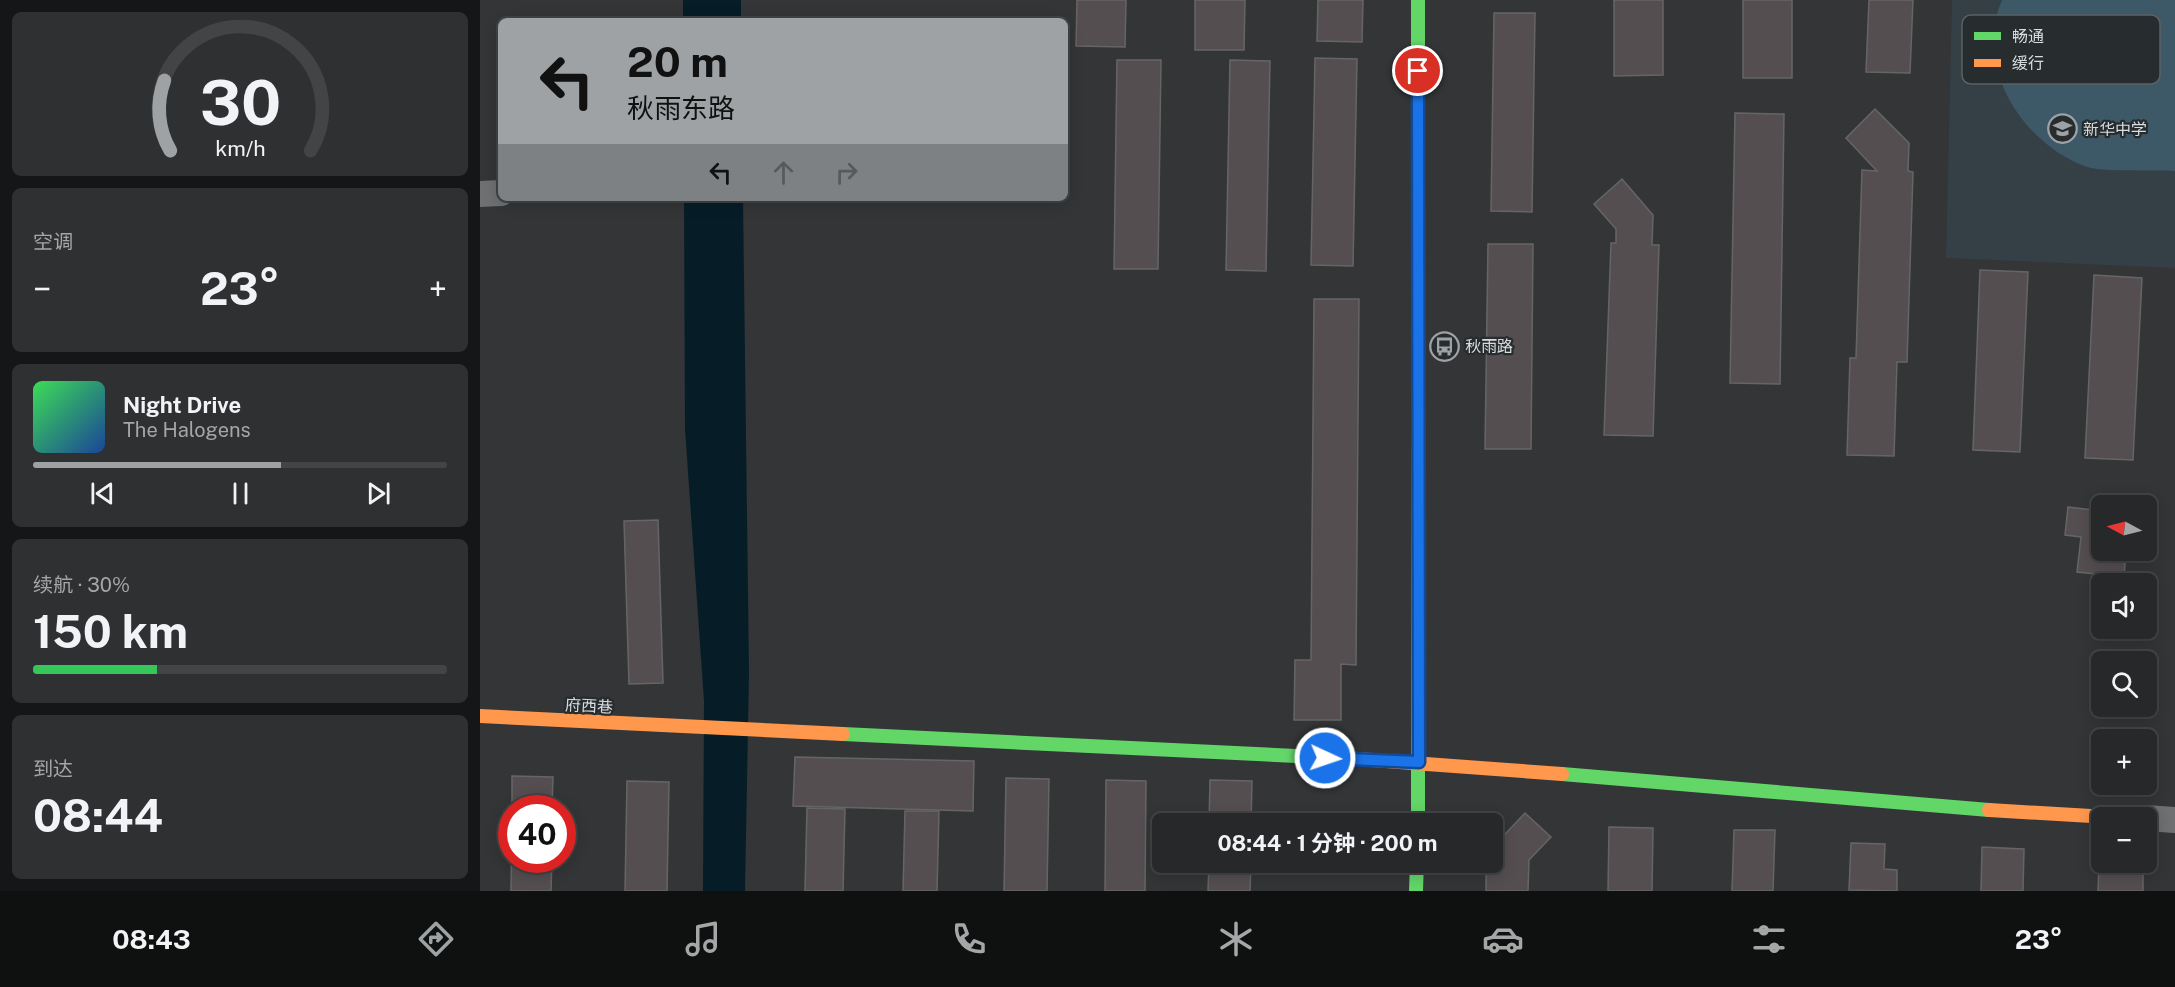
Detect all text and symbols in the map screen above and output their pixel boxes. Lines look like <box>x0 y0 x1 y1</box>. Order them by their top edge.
legend <box>1962 15 2160 84</box>
text: 畅通 <box>2012 27 2044 46</box>
text: 20 m <box>627 37 728 86</box>
icon: left <box>528 42 606 120</box>
pin <box>1392 45 1443 96</box>
icon: arrive <box>1401 54 1434 87</box>
text: 缓行 <box>2012 54 2044 73</box>
text: 30 <box>199 66 281 139</box>
text: 秋雨东路 <box>627 92 735 124</box>
school or university icon: 新华中学 <box>2046 113 2078 145</box>
place label: 新华中学 <box>2083 120 2147 139</box>
text: km/h <box>215 136 265 161</box>
icon: left <box>704 156 737 189</box>
icon: ahead <box>767 156 800 189</box>
icon: right <box>830 156 863 189</box>
text: 空调 <box>33 230 73 254</box>
text: 23° <box>200 262 280 315</box>
text: − <box>33 270 51 308</box>
text: + <box>429 270 447 308</box>
bus stop icon: 秋雨路 <box>1428 330 1460 362</box>
place label: 秋雨路 <box>1465 337 1513 356</box>
text: Night Drive <box>123 392 241 418</box>
text: The Halogens <box>123 418 251 442</box>
icon: previous <box>86 477 119 510</box>
icon: pause <box>224 477 257 510</box>
icon: next <box>362 477 395 510</box>
north arrow <box>2091 495 2157 561</box>
map controls <box>2091 495 2157 873</box>
text: 续航 · 30% <box>33 573 130 597</box>
button: sound <box>2091 573 2157 639</box>
text: 150 km <box>33 605 188 658</box>
button: search <box>2091 651 2157 717</box>
street label: 府西巷 <box>565 695 613 717</box>
position arrow <box>1293 726 1357 790</box>
button: + <box>2091 729 2157 795</box>
text: 到达 <box>33 757 73 781</box>
text: 08:44 <box>33 789 163 842</box>
speed limit sign: 40 <box>498 795 576 873</box>
button: − <box>2091 807 2157 873</box>
text: 08:44 · 1 分钟 · 200 m <box>1218 830 1438 856</box>
icon: directions <box>415 918 457 960</box>
icon: music <box>682 918 724 960</box>
icon: phone <box>948 918 990 960</box>
icon: climate <box>1215 918 1257 960</box>
icon: car <box>1482 918 1524 960</box>
icon: filters <box>1748 918 1790 960</box>
text: 08:43 <box>112 923 191 955</box>
text: 23° <box>2015 923 2063 955</box>

